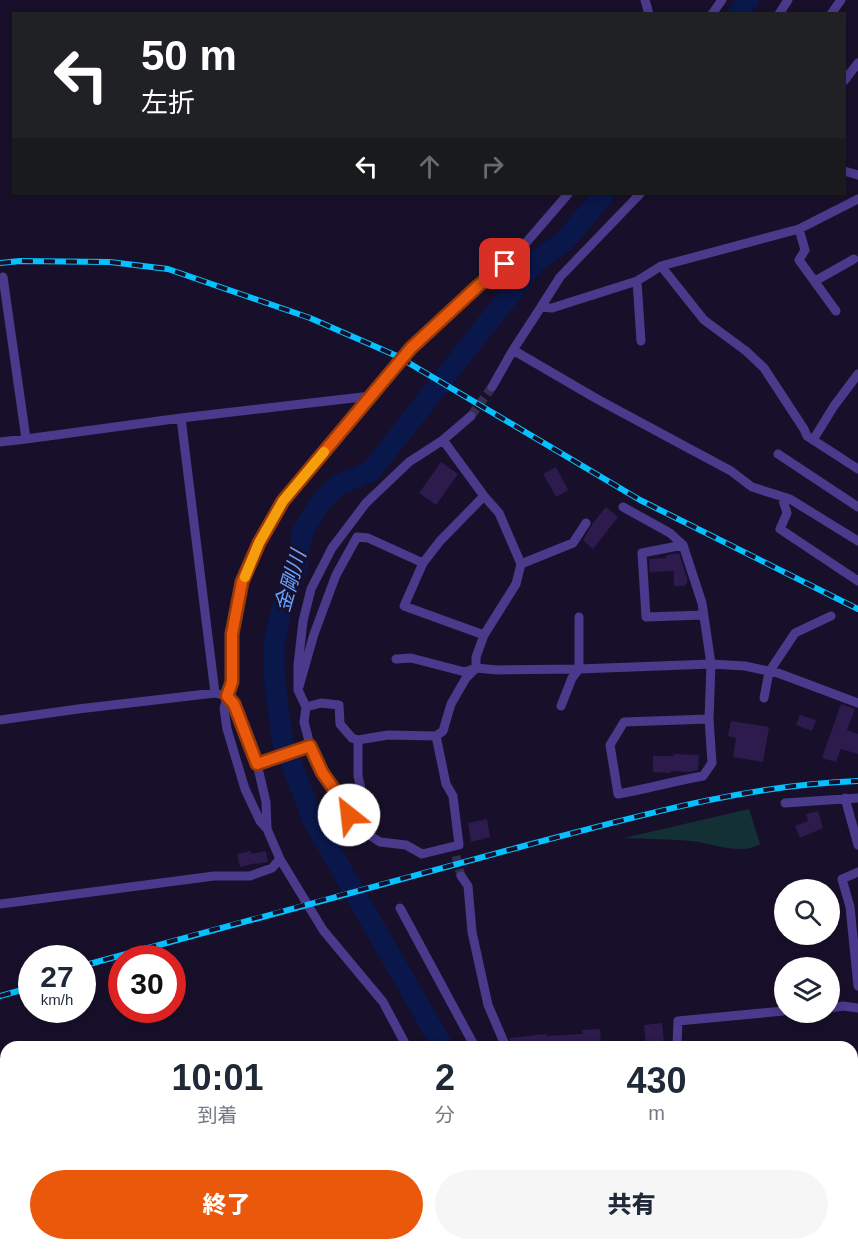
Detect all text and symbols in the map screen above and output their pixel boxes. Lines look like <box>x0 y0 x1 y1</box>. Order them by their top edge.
text: 50 m <box>141 32 237 79</box>
icon: left <box>42 36 120 114</box>
text: 左折 <box>141 88 195 118</box>
icon: left <box>350 150 383 183</box>
icon: ahead <box>413 150 446 183</box>
icon: right <box>476 150 509 183</box>
pin <box>479 238 530 289</box>
icon: arrive <box>488 247 521 280</box>
water label: 金剛川 <box>270 546 310 614</box>
position arrow <box>317 783 381 847</box>
map controls <box>774 879 840 1023</box>
button: search <box>774 879 840 945</box>
speed limit sign: 30 <box>108 945 186 1023</box>
button: layers <box>774 957 840 1023</box>
text: 27 <box>40 960 74 993</box>
text: km/h <box>41 991 73 1008</box>
text: 10:01 <box>171 1057 264 1098</box>
text: 2 <box>435 1057 455 1098</box>
text: 430 <box>626 1060 687 1101</box>
text: m <box>648 1102 665 1124</box>
text: 到着 <box>197 1104 237 1126</box>
text: 分 <box>435 1104 455 1126</box>
button: 終了 <box>30 1170 423 1239</box>
button: 共有 <box>435 1170 828 1239</box>

